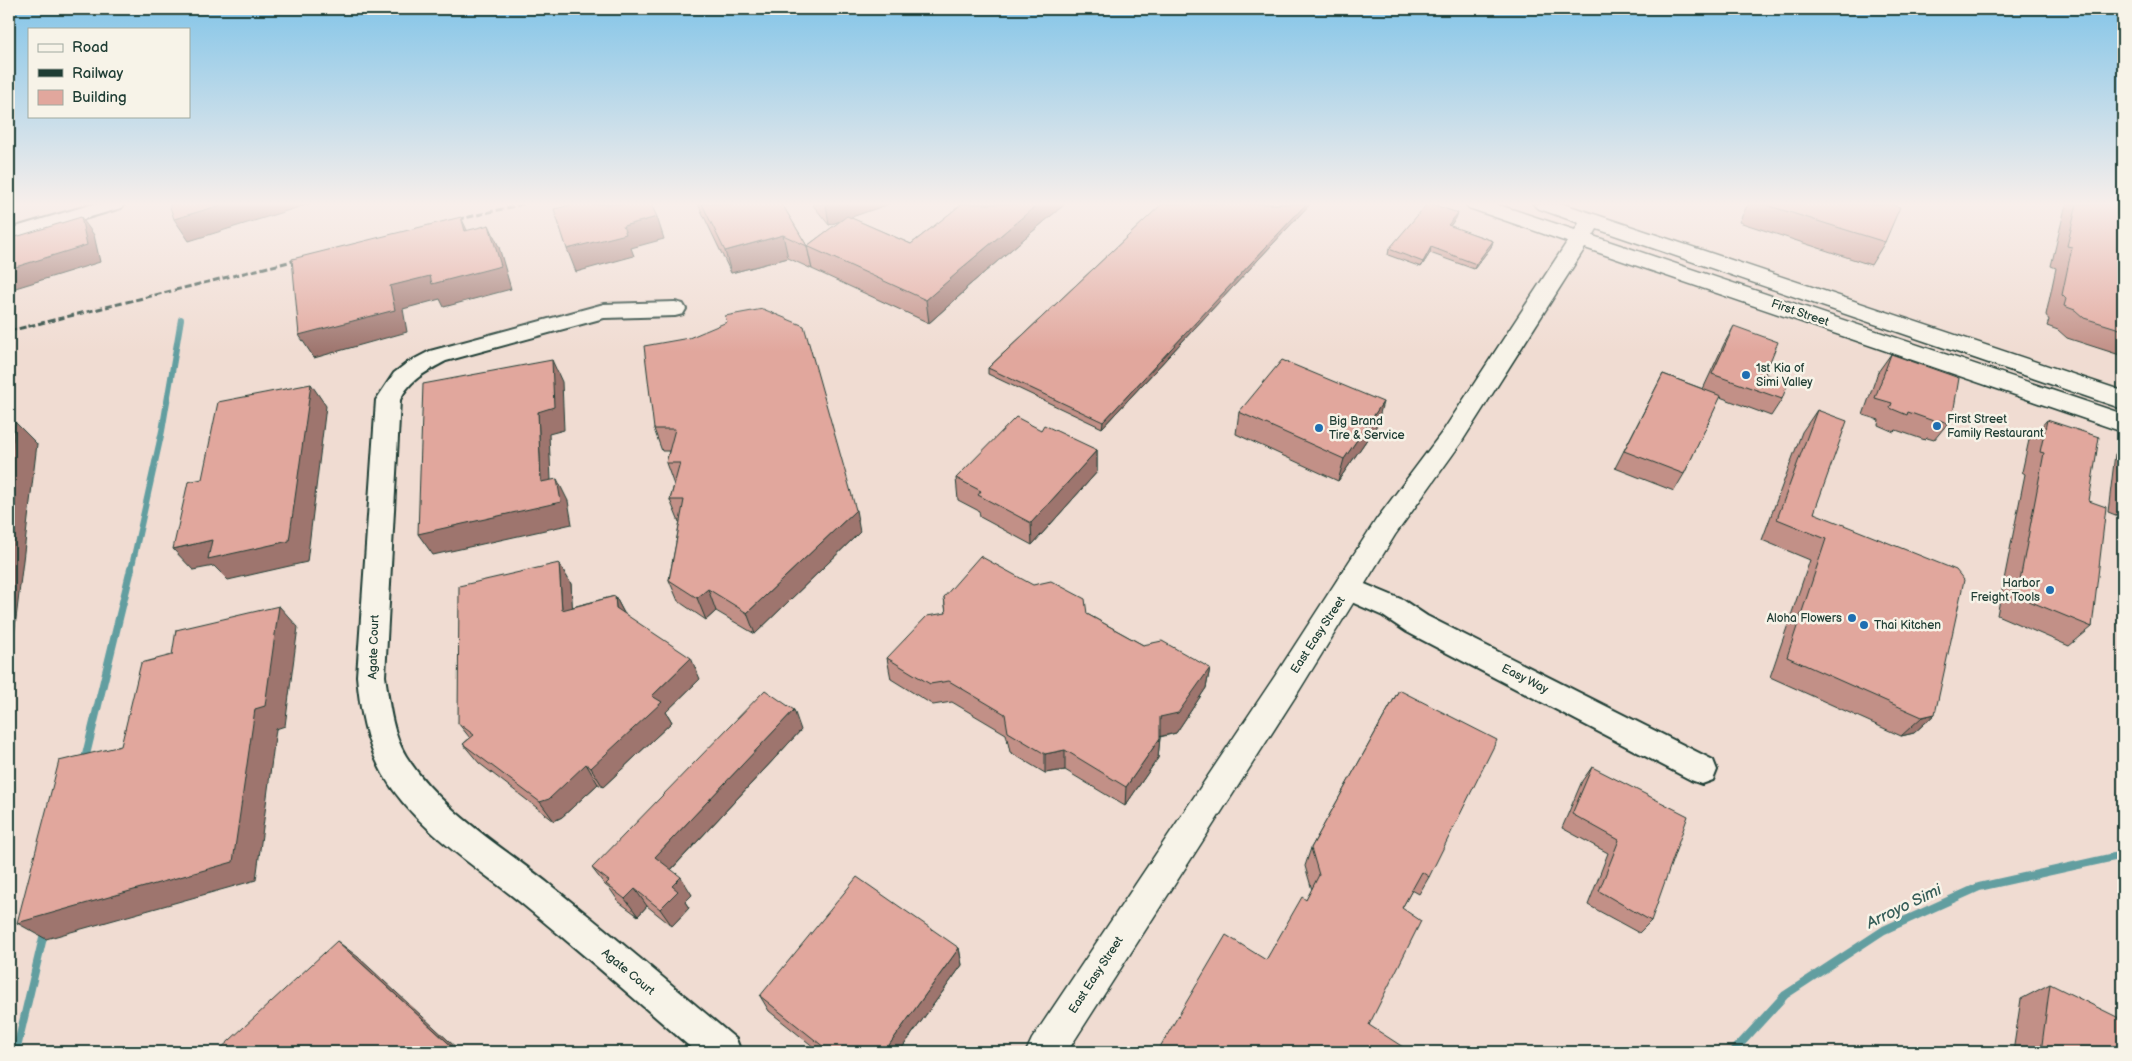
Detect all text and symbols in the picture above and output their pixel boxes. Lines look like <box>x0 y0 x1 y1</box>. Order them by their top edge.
legend <box>28 28 190 118</box>
text: Road <box>72 38 108 57</box>
text: Railway <box>72 64 123 83</box>
text: Building <box>72 88 127 107</box>
street label: First Street <box>1769 296 1831 330</box>
place label: 1st Kia of Simi Valley <box>1756 361 1813 390</box>
marker: 1st Kia of Simi Valley <box>1740 369 1752 381</box>
place label: First Street Family Restaurant <box>1947 412 2044 441</box>
place label: Big Brand Tire & Service <box>1329 414 1405 443</box>
marker: First Street Family Restaurant <box>1931 420 1943 432</box>
marker: Big Brand Tire & Service <box>1313 422 1325 434</box>
place label: Harbor Freight Tools <box>1971 576 2041 605</box>
marker: Harbor Freight Tools <box>2044 584 2056 596</box>
street label: East Easy Street <box>1287 593 1349 676</box>
place label: Aloha Flowers <box>1767 611 1842 626</box>
marker: Aloha Flowers <box>1846 612 1858 624</box>
street label: Agate Court <box>365 614 383 680</box>
place label: Thai Kitchen <box>1874 618 1941 633</box>
marker: Thai Kitchen <box>1858 619 1870 631</box>
street label: Easy Way <box>1499 661 1551 697</box>
water label: Arroyo Simi <box>1863 880 1946 934</box>
street label: East Easy Street <box>1065 933 1127 1016</box>
street label: Agate Court <box>598 945 658 999</box>

